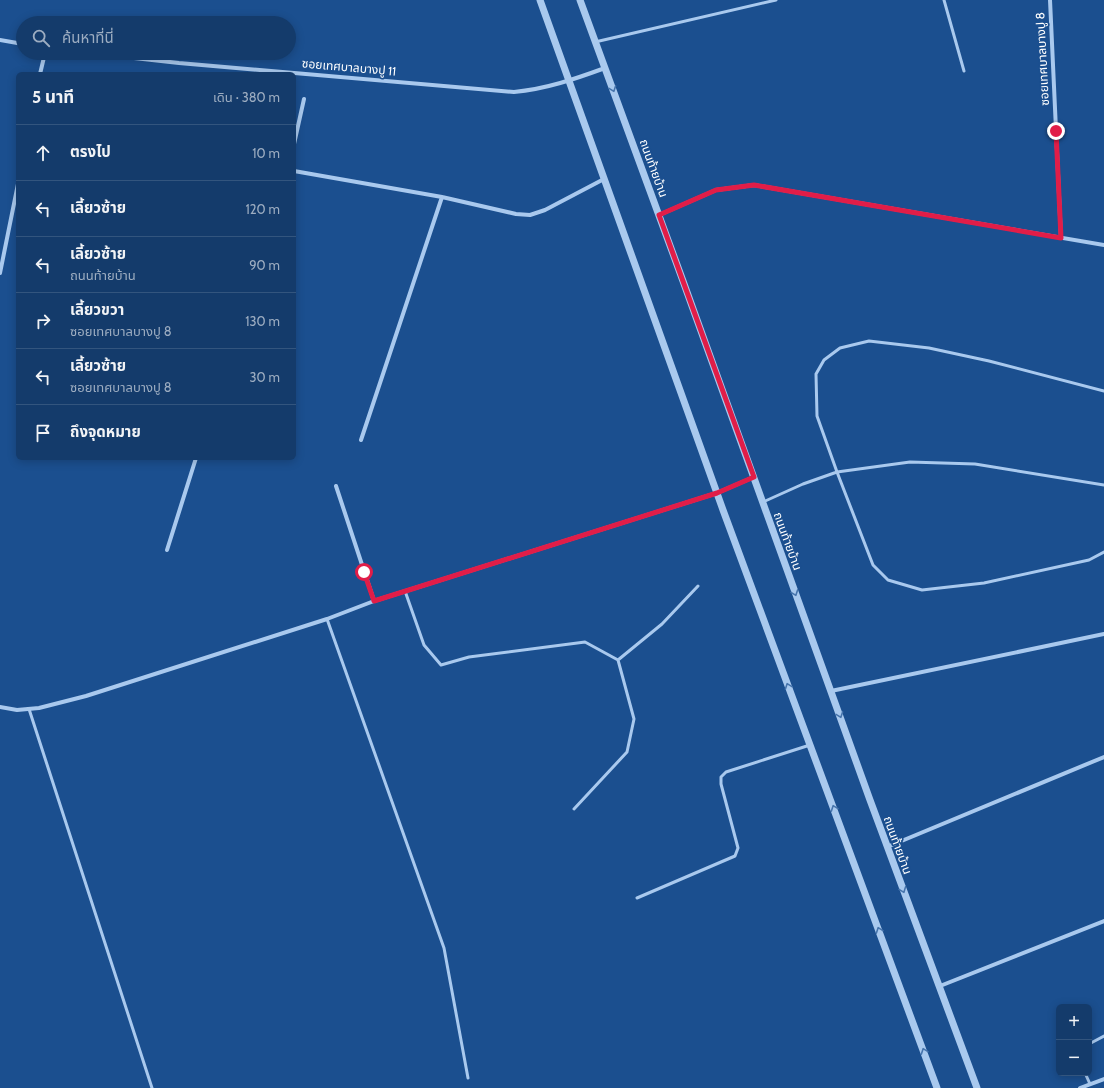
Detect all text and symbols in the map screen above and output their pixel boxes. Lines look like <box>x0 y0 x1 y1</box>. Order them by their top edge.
street label: ซอยเทศบาลบางปู 8 <box>1032 12 1052 106</box>
search box <box>16 16 296 60</box>
icon: search <box>30 27 52 49</box>
text: ค้นหาที่นี่ <box>62 29 114 47</box>
street label: ซอยเทศบาลบางปู 11 <box>301 55 397 79</box>
one-way arrow <box>608 86 616 93</box>
text: 5 นาที <box>32 87 74 107</box>
text: เดิน · 380 m <box>213 89 280 105</box>
route end <box>1047 122 1065 140</box>
street label: ถนนท้ายบ้าน <box>637 137 671 199</box>
icon: ahead <box>32 142 54 164</box>
text: ตรงไป <box>70 143 111 161</box>
text: 10 m <box>252 145 280 161</box>
icon: left <box>32 198 54 220</box>
text: เลี้ยวซ้าย <box>70 199 126 217</box>
text: 120 m <box>246 201 280 217</box>
text: เลี้ยวซ้าย <box>70 245 126 263</box>
icon: left <box>32 254 54 276</box>
text: 90 m <box>249 257 280 273</box>
text: ถนนท้ายบ้าน <box>70 267 136 283</box>
text: เลี้ยวขวา <box>70 301 124 319</box>
icon: right <box>32 310 54 332</box>
text: 130 m <box>245 313 280 329</box>
text: ซอยเทศบาลบางปู 8 <box>70 323 172 339</box>
text: เลี้ยวซ้าย <box>70 357 126 375</box>
icon: left <box>32 366 54 388</box>
text: 30 m <box>250 369 280 385</box>
text: ซอยเทศบาลบางปู 8 <box>70 379 172 395</box>
icon: arrive <box>32 422 54 444</box>
text: ถึงจุดหมาย <box>70 423 141 441</box>
street label: ถนนท้ายบ้าน <box>771 510 805 572</box>
route start <box>355 563 373 581</box>
one-way arrow <box>791 589 799 596</box>
one-way arrow <box>785 682 793 689</box>
one-way arrow <box>835 712 843 719</box>
one-way arrow <box>830 804 838 811</box>
street label: ถนนท้ายบ้าน <box>881 814 915 876</box>
one-way arrow <box>899 886 907 893</box>
one-way arrow <box>875 926 883 933</box>
map controls <box>1056 1004 1092 1076</box>
button: + <box>1056 1004 1092 1040</box>
button: − <box>1056 1040 1092 1076</box>
one-way arrow <box>920 1048 928 1055</box>

